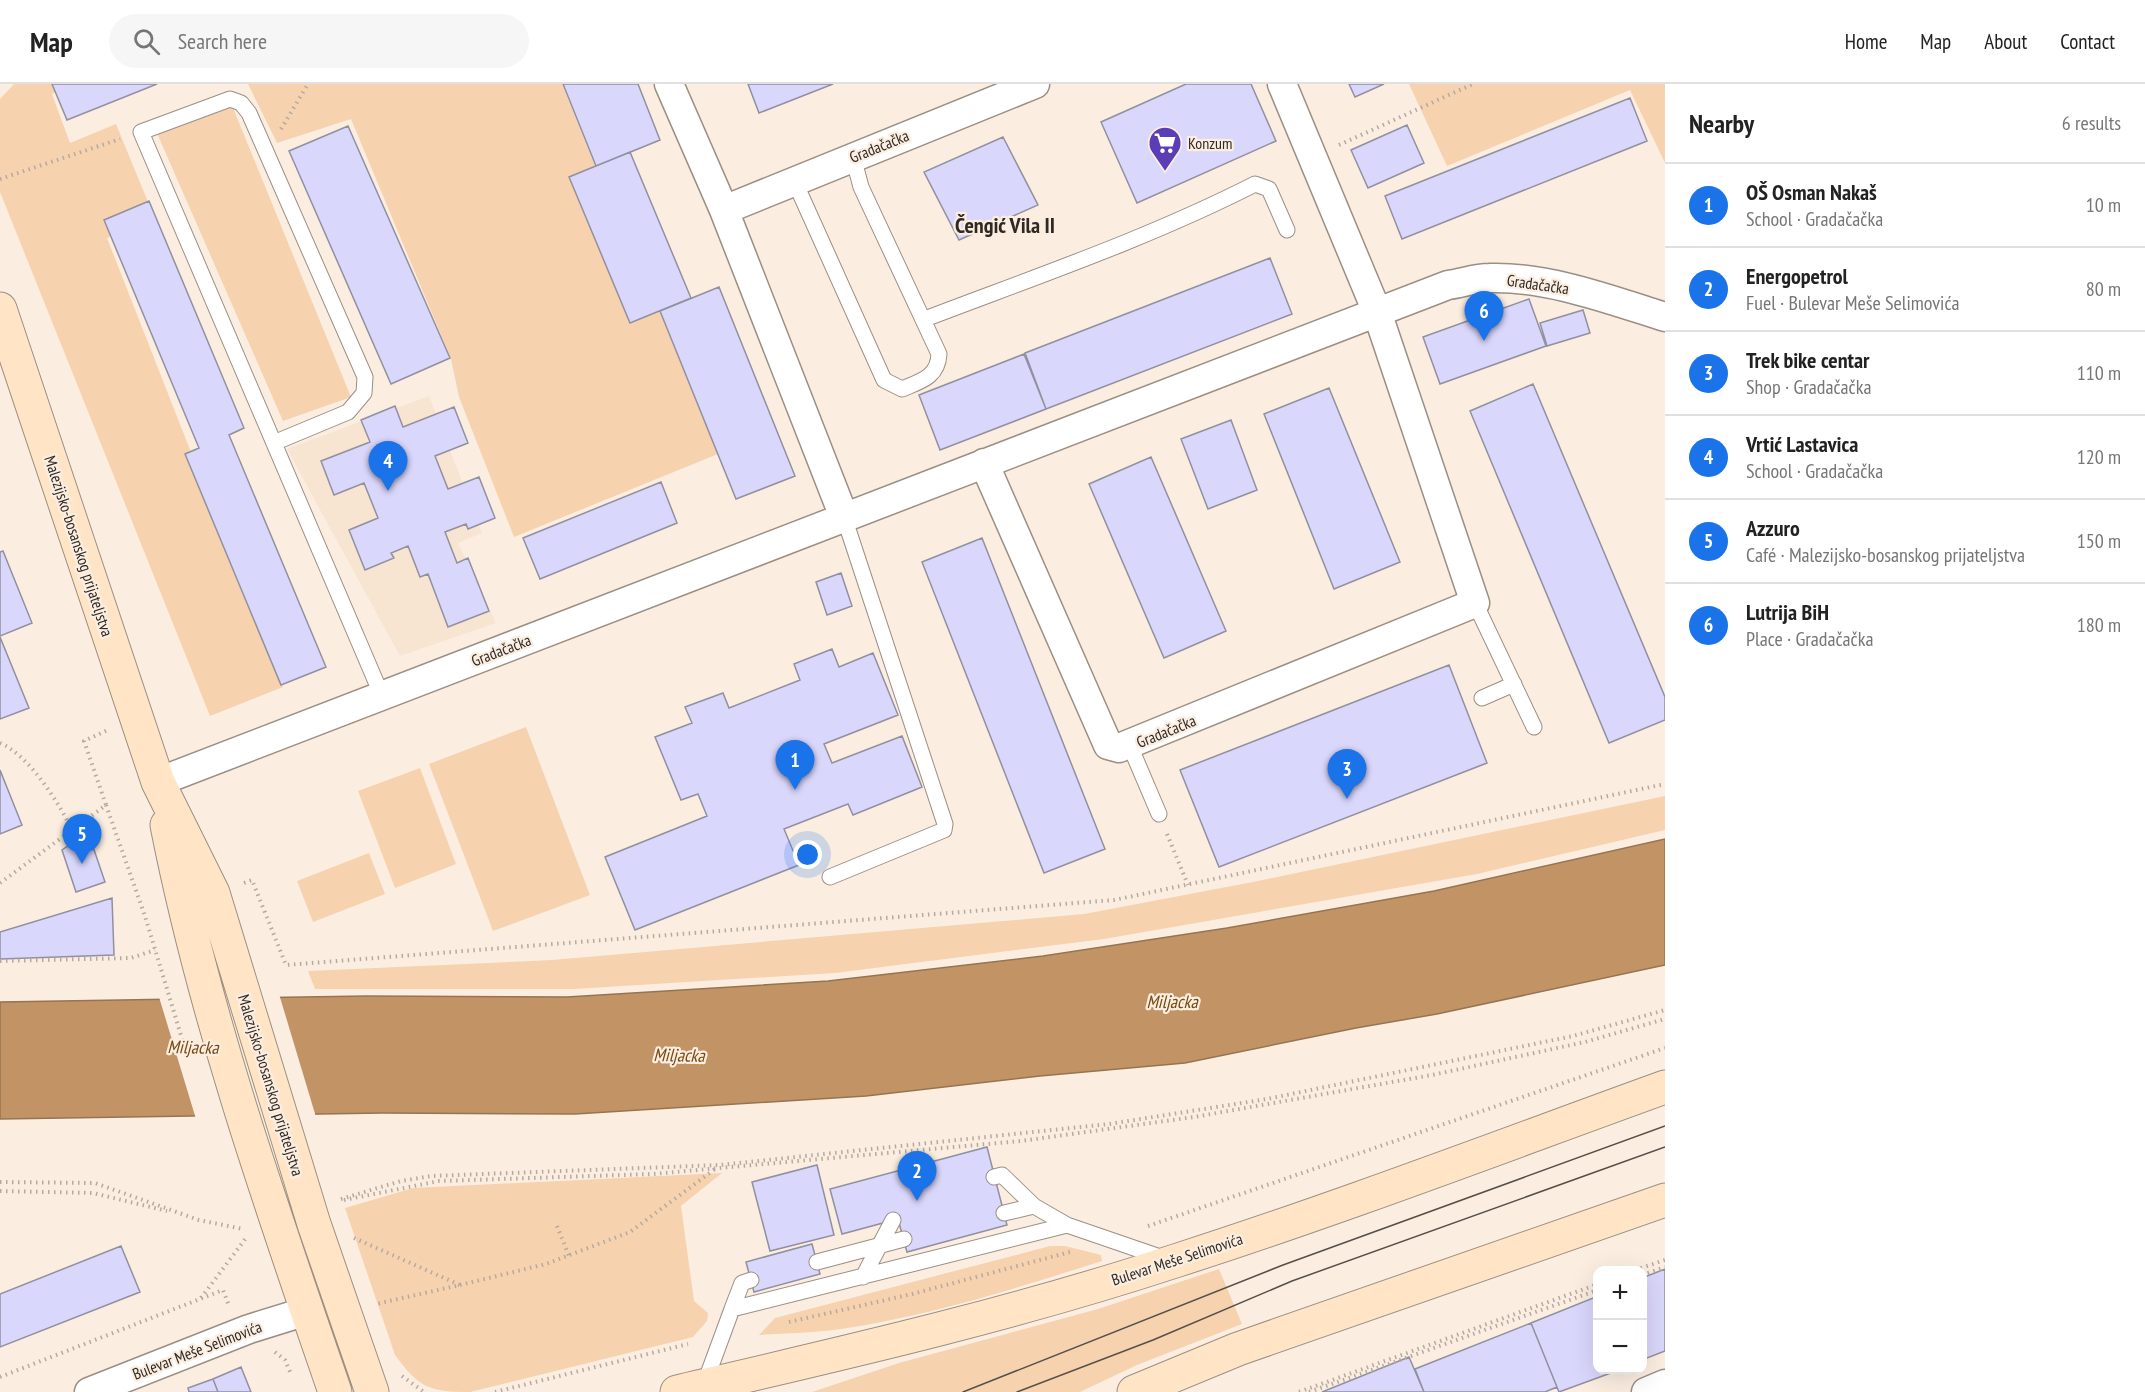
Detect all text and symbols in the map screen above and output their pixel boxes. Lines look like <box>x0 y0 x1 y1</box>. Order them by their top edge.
search box <box>109 14 529 68</box>
text: Map <box>30 23 73 60</box>
icon: search <box>130 25 163 58</box>
text: Search here <box>178 27 267 55</box>
text: Home <box>1845 28 1887 55</box>
text: Map <box>1920 28 1951 55</box>
text: About <box>1984 28 2027 55</box>
text: Contact <box>2060 28 2115 55</box>
text: Nearby <box>1689 107 1754 140</box>
text: 6 results <box>2062 110 2121 136</box>
street label: Gradačačka <box>846 125 912 167</box>
supermarket icon: Konzum <box>1147 125 1183 172</box>
place label: Konzum <box>1188 133 1232 153</box>
text: OŠ Osman Nakaš <box>1746 178 1877 206</box>
text: 1 <box>1704 192 1713 218</box>
text: 10 m <box>2086 192 2121 218</box>
text: School · Gradačačka <box>1746 206 1883 232</box>
district label: Čengić Vila II <box>955 211 1055 239</box>
text: Energopetrol <box>1746 262 1848 290</box>
street label: Gradačačka <box>1506 270 1570 298</box>
text: 2 <box>1704 276 1713 302</box>
text: 80 m <box>2086 276 2121 302</box>
text: Fuel · Bulevar Meše Selimovića <box>1746 290 1960 316</box>
pin: 6 <box>1464 292 1504 341</box>
text: Trek bike centar <box>1746 346 1870 374</box>
text: 3 <box>1704 360 1713 386</box>
text: 110 m <box>2077 360 2121 386</box>
text: Shop · Gradačačka <box>1746 374 1871 400</box>
text: Vrtić Lastavica <box>1746 430 1858 458</box>
pin: 4 <box>368 442 408 491</box>
text: 4 <box>1704 444 1713 470</box>
text: 120 m <box>2077 444 2121 470</box>
street label: Malezijsko-bosanskog prijateljstva <box>40 453 118 639</box>
text: School · Gradačačka <box>1746 458 1883 484</box>
text: Azzuro <box>1746 514 1800 542</box>
text: 5 <box>1704 528 1713 554</box>
text: 150 m <box>2077 528 2121 554</box>
text: Café · Malezijsko-bosanskog prijateljstva <box>1746 542 2025 568</box>
text: Lutrija BiH <box>1746 598 1829 626</box>
text: 6 <box>1704 612 1713 638</box>
text: 180 m <box>2077 612 2121 638</box>
text: Place · Gradačačka <box>1746 626 1873 652</box>
street label: Gradačačka <box>468 629 534 671</box>
street label: Gradačačka <box>1133 710 1199 752</box>
pin: 1 <box>776 740 814 790</box>
pin: 3 <box>1328 750 1366 799</box>
pin: 5 <box>62 814 101 864</box>
your location <box>793 840 822 869</box>
water label: Miljacka <box>1146 990 1198 1013</box>
street label: Malezijsko-bosanskog prijateljstva <box>234 992 308 1178</box>
water label: Miljacka <box>167 1035 220 1059</box>
water label: Miljacka <box>653 1043 706 1067</box>
pin: 2 <box>898 1152 936 1201</box>
street label: Bulevar Meše Selimovića <box>1109 1228 1245 1290</box>
map controls <box>1593 1266 1647 1374</box>
button: + <box>1593 1266 1647 1320</box>
street label: Bulevar Meše Selimovića <box>130 1316 264 1384</box>
button: − <box>1593 1320 1647 1374</box>

